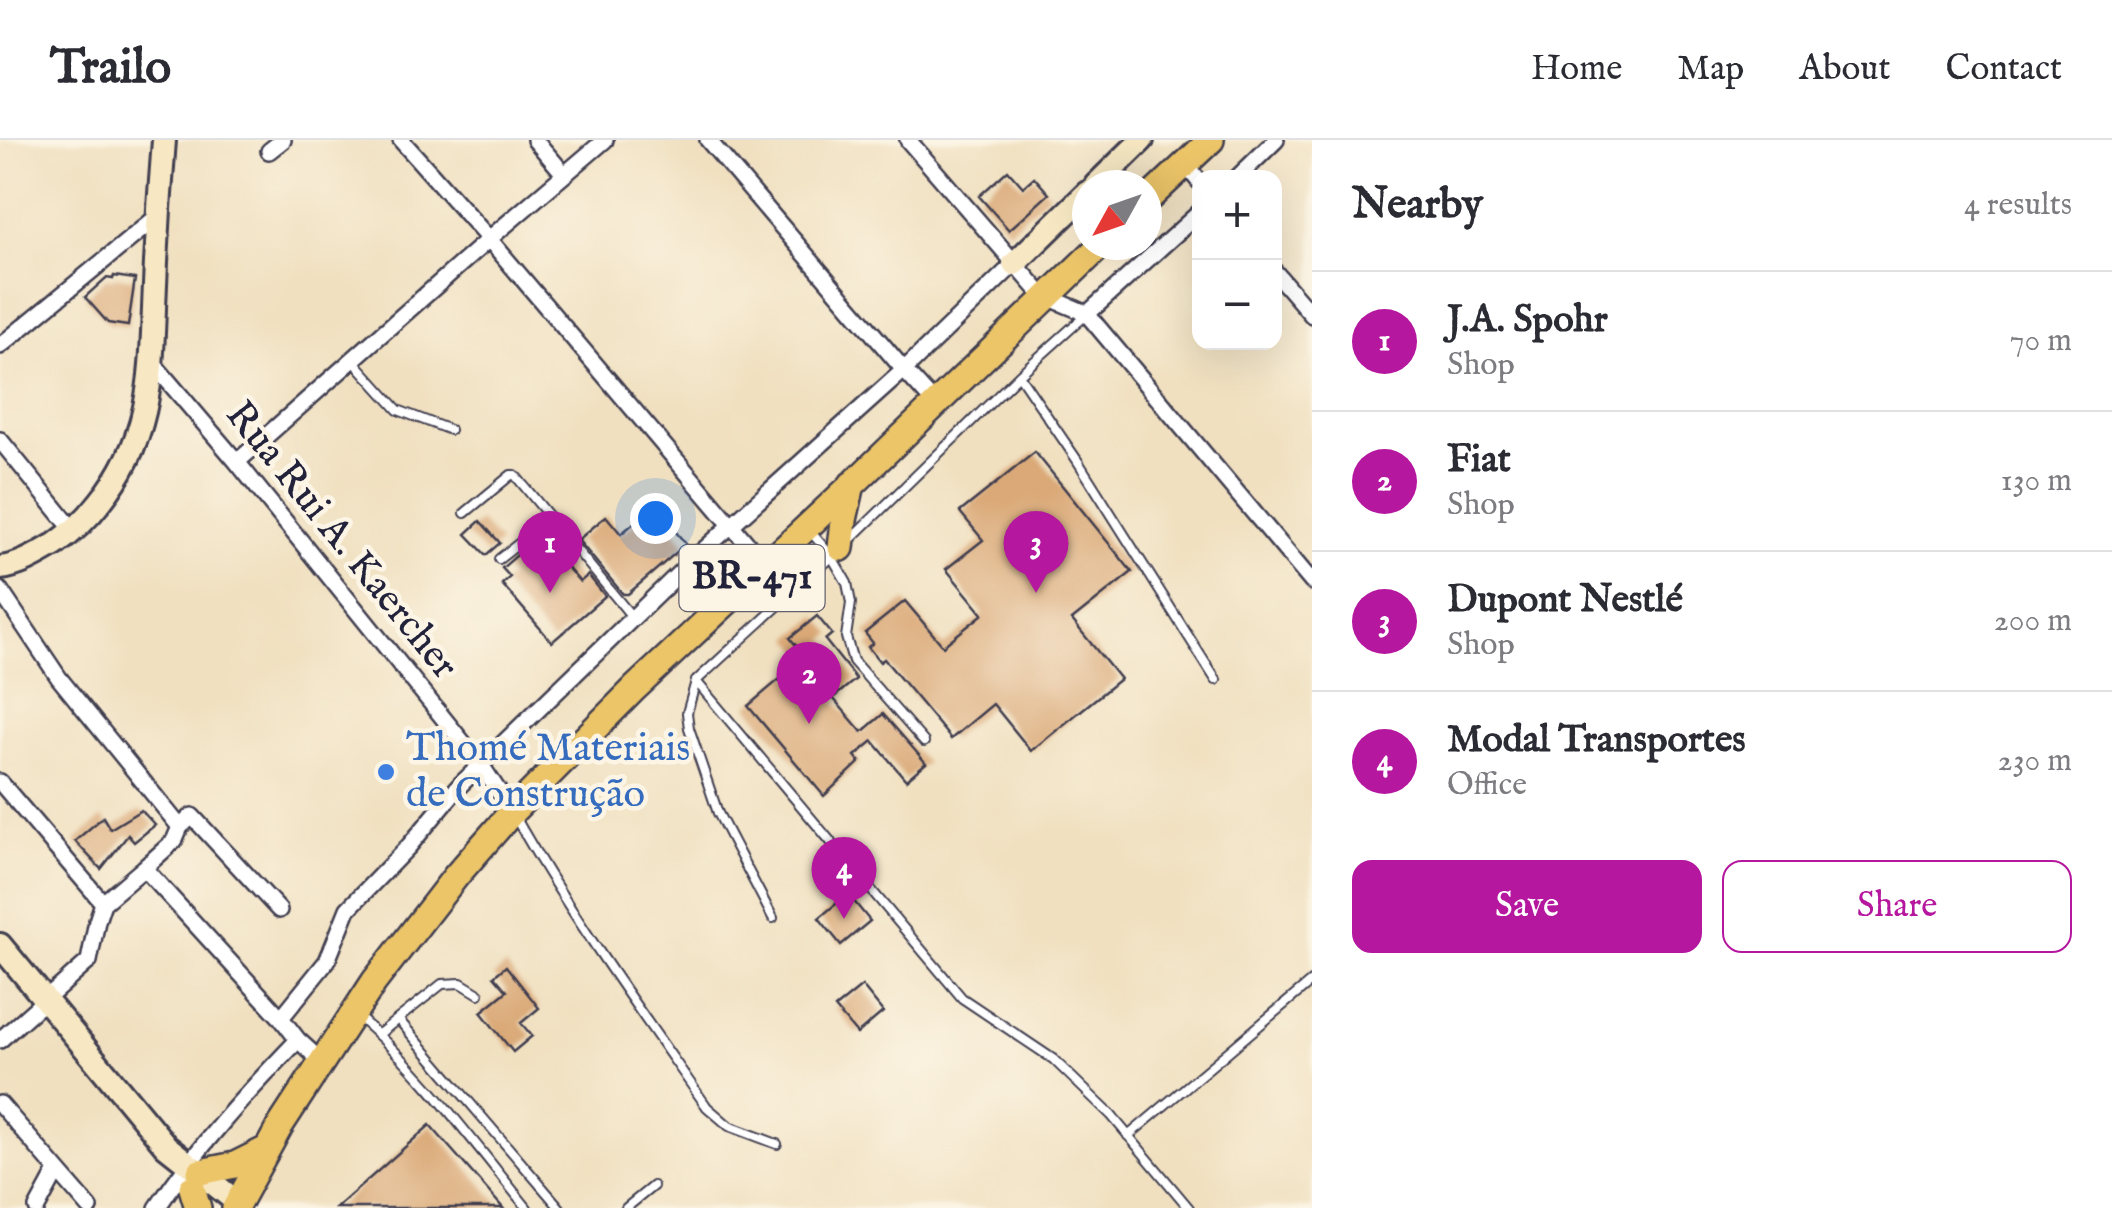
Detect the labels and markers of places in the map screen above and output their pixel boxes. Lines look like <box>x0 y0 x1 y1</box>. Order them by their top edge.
pin: 1 <box>518 510 582 593</box>
pin: 3 <box>1004 510 1068 593</box>
pin: 2 <box>776 642 842 724</box>
place label: Thomé Materiais de Construção <box>406 724 690 821</box>
marker: Thomé Materiais de Construção <box>375 761 397 783</box>
pin: 4 <box>812 836 876 919</box>

